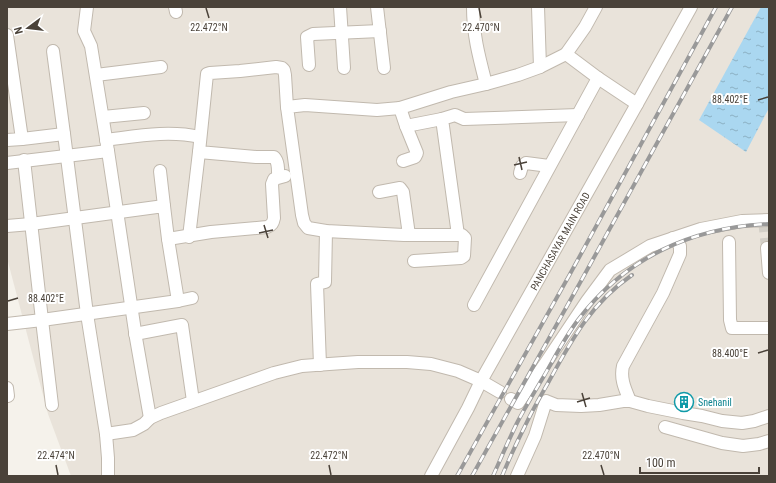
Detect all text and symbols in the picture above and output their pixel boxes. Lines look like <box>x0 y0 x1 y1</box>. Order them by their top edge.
north arrow <box>8 8 48 48</box>
text: 22.472°N <box>190 22 228 33</box>
text: 22.470°N <box>462 22 500 33</box>
text: N <box>12 25 26 35</box>
text: 88.402°E <box>712 94 748 105</box>
street label: PANCHASAYAR MAIN ROAD <box>528 190 592 292</box>
text: 88.402°E <box>28 293 64 304</box>
text: 88.400°E <box>712 348 748 359</box>
building icon: Snehanil <box>673 391 695 413</box>
place label: Snehanil <box>698 397 732 408</box>
scale bar <box>640 449 759 475</box>
text: 22.474°N <box>37 450 75 461</box>
text: 22.472°N <box>310 450 348 461</box>
text: 22.470°N <box>582 450 620 461</box>
text: 100 m <box>646 456 676 470</box>

